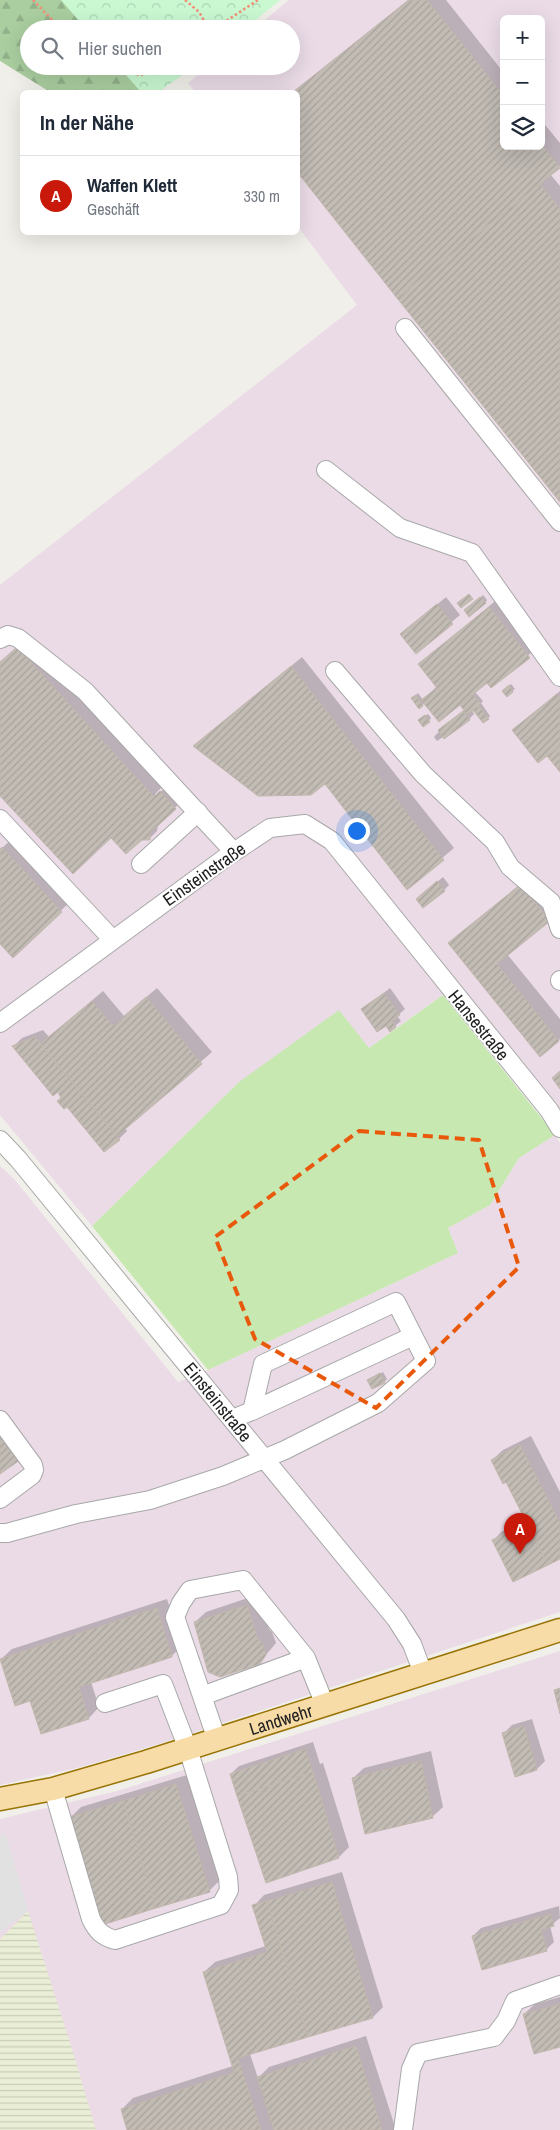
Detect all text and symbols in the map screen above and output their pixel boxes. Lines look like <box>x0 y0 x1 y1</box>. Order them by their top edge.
map controls <box>500 15 545 150</box>
button: + <box>500 15 545 60</box>
search box <box>20 20 300 75</box>
icon: search <box>38 34 66 62</box>
text: Hier suchen <box>78 35 162 61</box>
button: − <box>500 60 545 105</box>
button: layers <box>500 105 545 150</box>
text: In der Nähe <box>40 108 134 137</box>
text: Waffen Klett <box>87 172 177 198</box>
text: A <box>51 185 61 207</box>
text: 330 m <box>244 185 280 207</box>
text: Geschäft <box>87 198 140 220</box>
your location <box>344 818 370 844</box>
street label: Einsteinstraße <box>158 836 250 912</box>
street label: Hansestraße <box>443 984 515 1066</box>
street label: Einsteinstraße <box>178 1357 258 1447</box>
pin: A <box>504 1513 536 1554</box>
street label: Landwehr <box>246 1697 315 1741</box>

